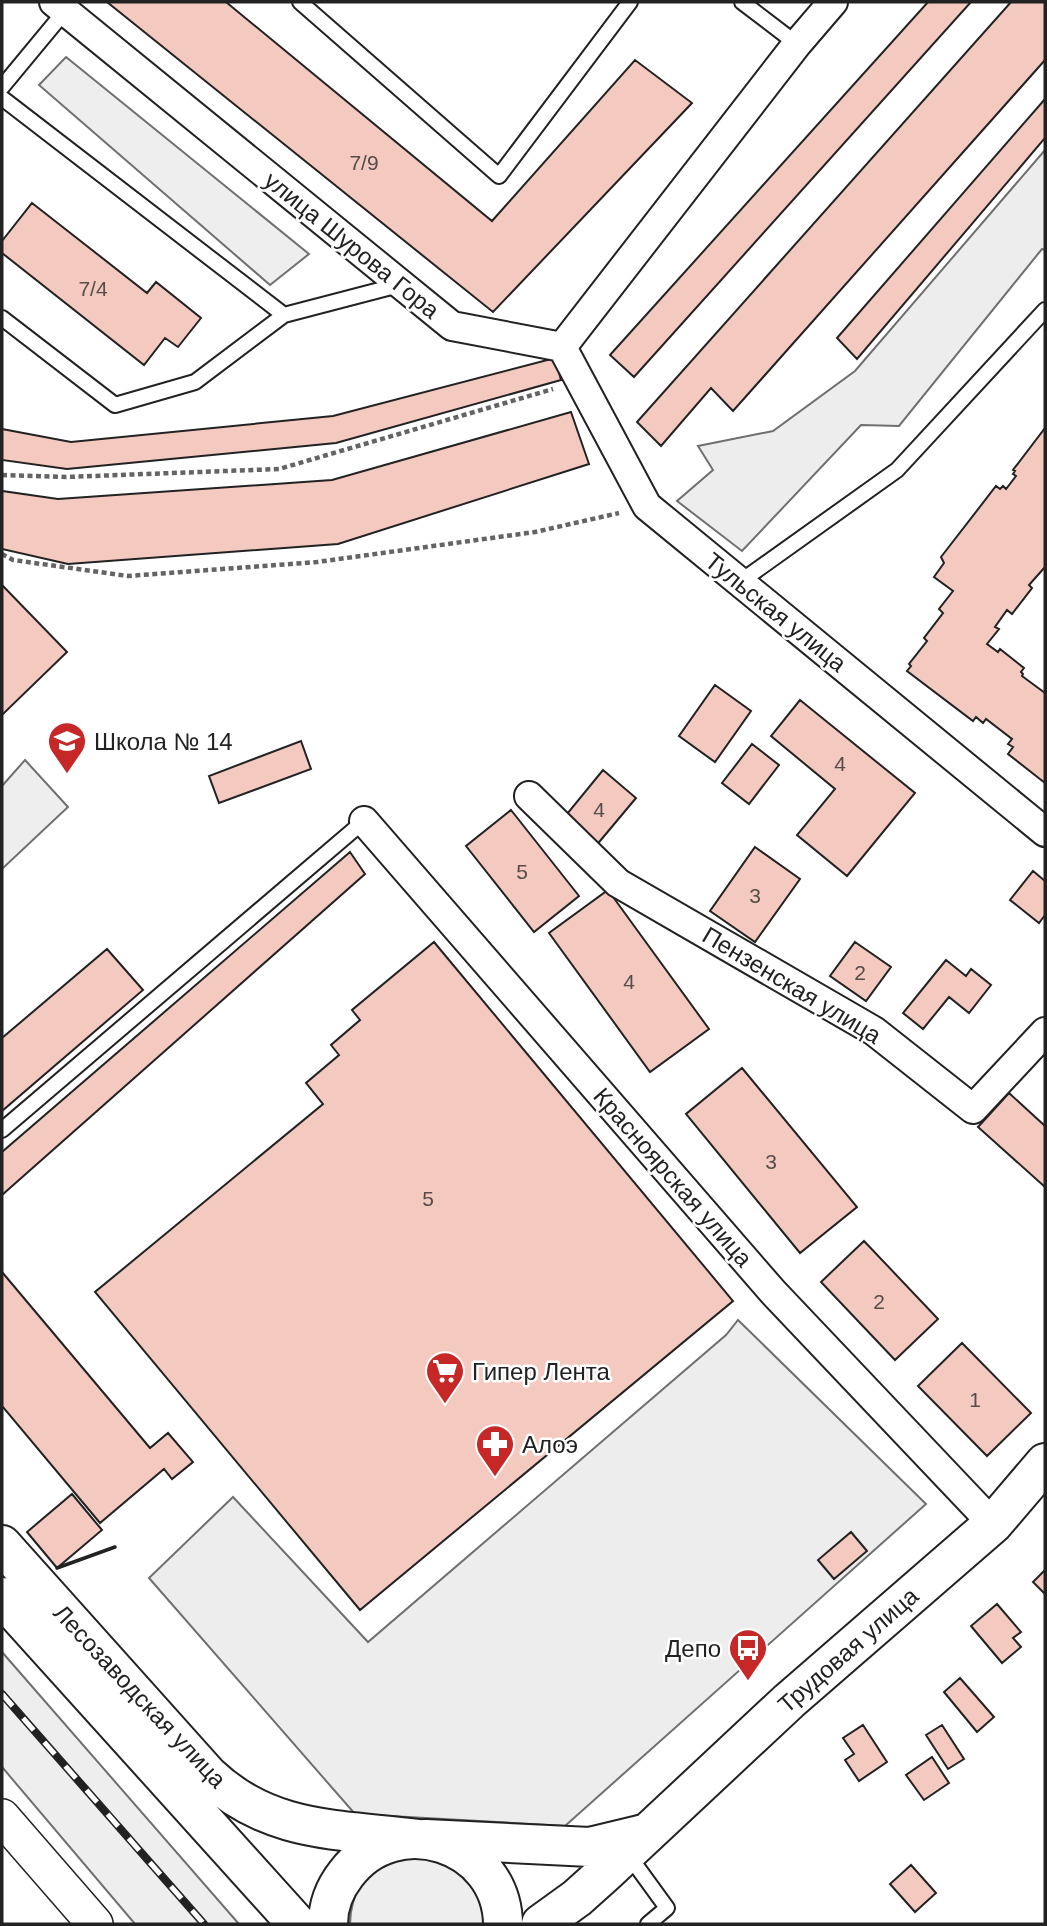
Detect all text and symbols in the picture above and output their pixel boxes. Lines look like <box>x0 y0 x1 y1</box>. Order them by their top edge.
house number: 7/9 <box>349 151 379 174</box>
street label: улица Шурова Гора <box>259 166 445 324</box>
house number: 7/4 <box>78 277 108 300</box>
street label: Тульская улица <box>700 547 852 677</box>
school or university icon: Школа № 14 <box>46 720 88 775</box>
place label: Школа № 14 <box>94 728 233 755</box>
house number: 4 <box>834 752 846 775</box>
house number: 4 <box>593 798 605 821</box>
house number: 5 <box>516 860 528 883</box>
house number: 3 <box>749 884 761 907</box>
street label: Пензенская улица <box>698 921 887 1049</box>
house number: 2 <box>854 961 866 984</box>
house number: 4 <box>623 970 635 993</box>
street label: Красноярская улица <box>588 1082 758 1272</box>
house number: 3 <box>765 1150 777 1173</box>
house number: 5 <box>422 1187 434 1210</box>
house number: 2 <box>873 1290 885 1313</box>
supermarket icon: Гипер Лента <box>424 1350 466 1405</box>
place label: Гипер Лента <box>472 1358 610 1385</box>
house number: 1 <box>969 1388 981 1411</box>
pharmacy icon: Алоэ <box>474 1423 516 1478</box>
place label: Алоэ <box>522 1431 578 1458</box>
street label: Трудовая улица <box>773 1582 924 1718</box>
street label: Лесозаводская улица <box>48 1599 232 1793</box>
bus stop icon: Депо <box>727 1627 769 1682</box>
place label: Депо <box>665 1635 721 1662</box>

